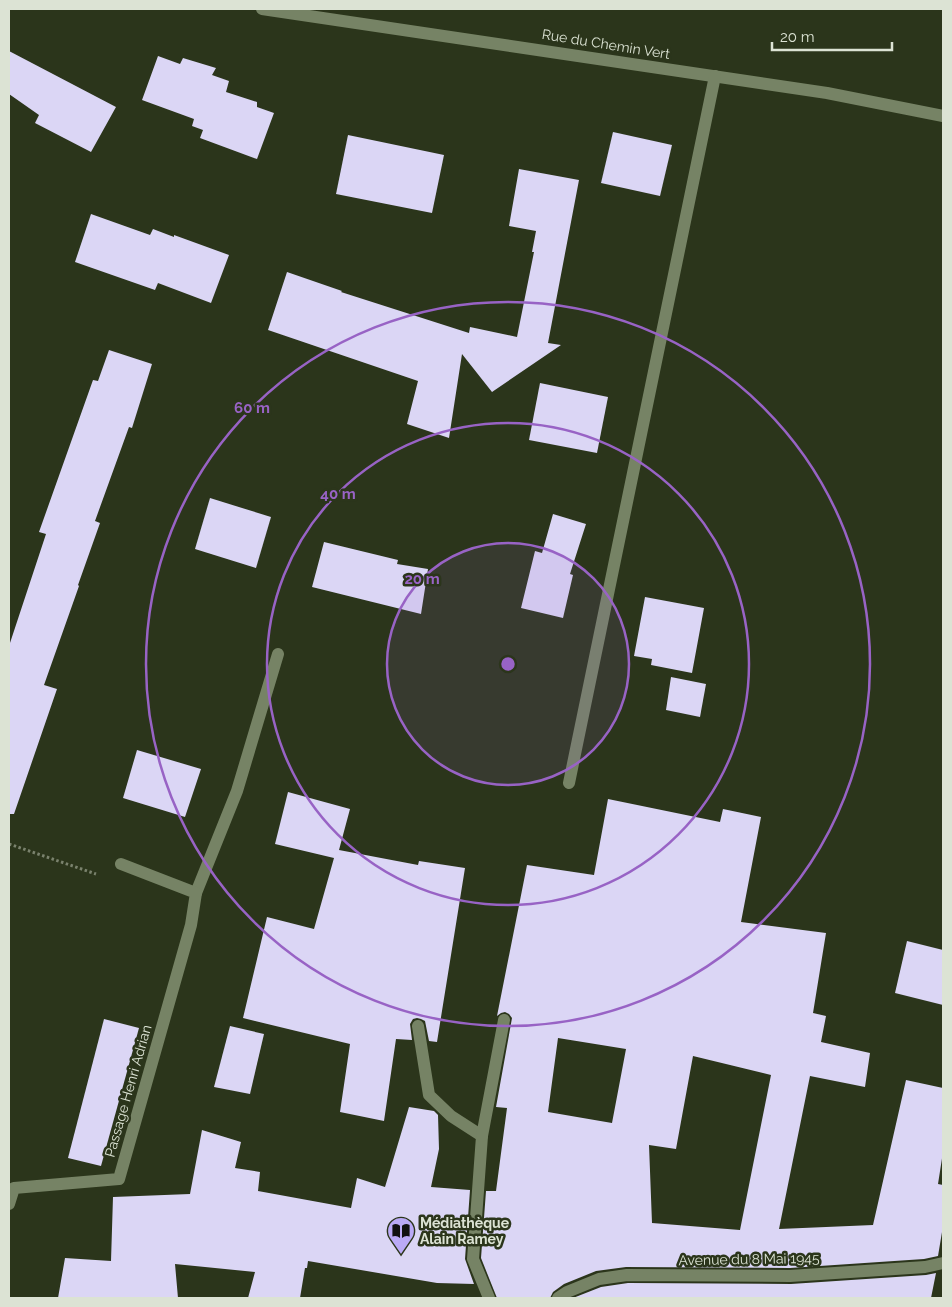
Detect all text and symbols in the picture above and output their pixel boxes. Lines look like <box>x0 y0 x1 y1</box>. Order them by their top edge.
scale bar <box>772 20 892 52</box>
street label: Rue du Chemin Vert <box>541 26 671 62</box>
text: 20 m <box>780 28 815 46</box>
text: 60 m <box>234 399 270 417</box>
text: 40 m <box>320 485 356 503</box>
text: 20 m <box>404 570 440 588</box>
centre of rings <box>499 655 517 673</box>
street label: Passage Henri Adrian <box>101 1023 155 1159</box>
place label: Médiathèque Alain Ramey <box>420 1215 510 1247</box>
library icon: Médiathèque Alain Ramey <box>386 1216 416 1255</box>
street label: Avenue du 8 Mai 1945 <box>678 1250 820 1268</box>

